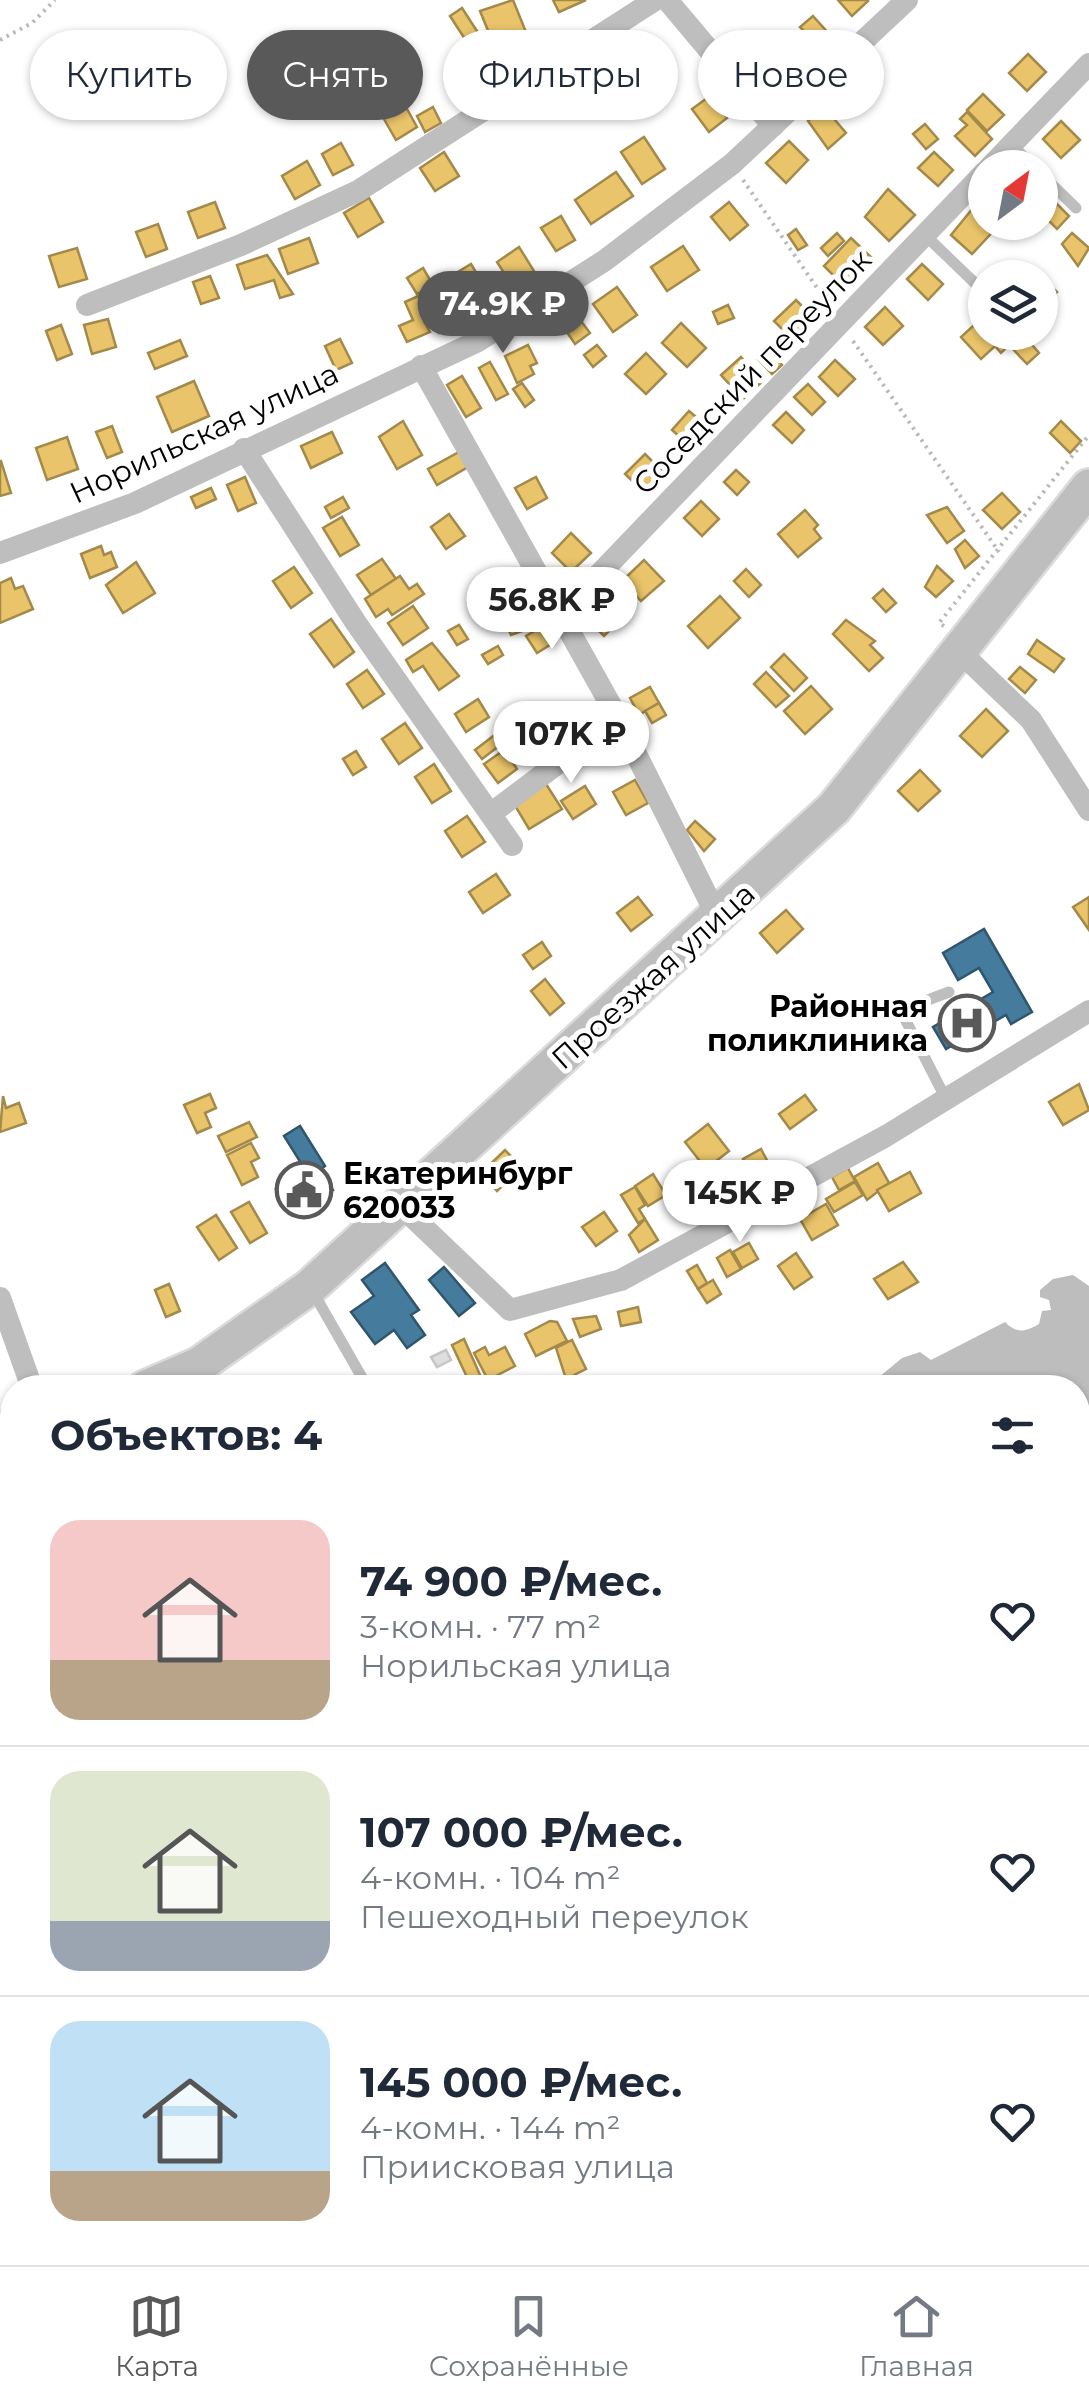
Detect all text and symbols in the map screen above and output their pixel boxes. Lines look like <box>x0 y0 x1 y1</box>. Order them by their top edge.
chip: Купить <box>30 30 227 120</box>
chip: Снять <box>247 30 423 120</box>
chip: Фильтры <box>443 30 678 120</box>
chip: Новое <box>698 30 884 120</box>
north arrow <box>968 150 1058 240</box>
map controls <box>968 150 1058 350</box>
street label: Соседский переулок <box>625 241 879 502</box>
button: layers <box>968 260 1058 350</box>
pin: 74.9K ₽ <box>411 271 595 356</box>
text: 74.9K ₽ <box>440 284 566 323</box>
street label: Норильская улица <box>64 355 344 511</box>
pin: 56.8K ₽ <box>460 567 644 652</box>
text: 56.8K ₽ <box>488 580 616 619</box>
pin: 107K ₽ <box>490 701 652 786</box>
text: 107K ₽ <box>515 714 627 753</box>
street label: Проезжая улица <box>544 875 762 1077</box>
place label: Районная поликлиника <box>707 988 928 1059</box>
hospital icon: Районная поликлиника <box>937 993 997 1053</box>
place label: Екатеринбург 620033 <box>343 1155 573 1226</box>
public building icon: Екатеринбург 620033 <box>274 1160 334 1220</box>
pin: 145K ₽ <box>659 1160 821 1245</box>
text: 145K ₽ <box>684 1173 796 1212</box>
icon: filters <box>985 1408 1040 1463</box>
text: Объектов: 4 <box>50 1409 322 1461</box>
text: 74 900 ₽/мес. <box>360 1555 662 1607</box>
icon: home <box>130 1560 250 1680</box>
icon: heart <box>985 1593 1040 1648</box>
text: 3-комн. · 77 m² <box>360 1607 601 1646</box>
text: Норильская улица <box>360 1646 671 1685</box>
text: 107 000 ₽/мес. <box>360 1806 683 1858</box>
icon: home <box>130 1811 250 1931</box>
icon: heart <box>985 1844 1040 1899</box>
text: 4-комн. · 104 m² <box>360 1858 621 1897</box>
text: Пешеходный переулок <box>360 1897 749 1936</box>
text: 145 000 ₽/мес. <box>360 2056 682 2108</box>
icon: home <box>130 2061 250 2181</box>
icon: heart <box>985 2094 1040 2149</box>
text: 4-комн. · 144 m² <box>360 2108 621 2147</box>
text: Приисковая улица <box>360 2147 675 2186</box>
tab: Карта <box>115 2289 199 2383</box>
tab: Сохранённые <box>429 2289 629 2383</box>
tab: Главная <box>859 2289 974 2383</box>

